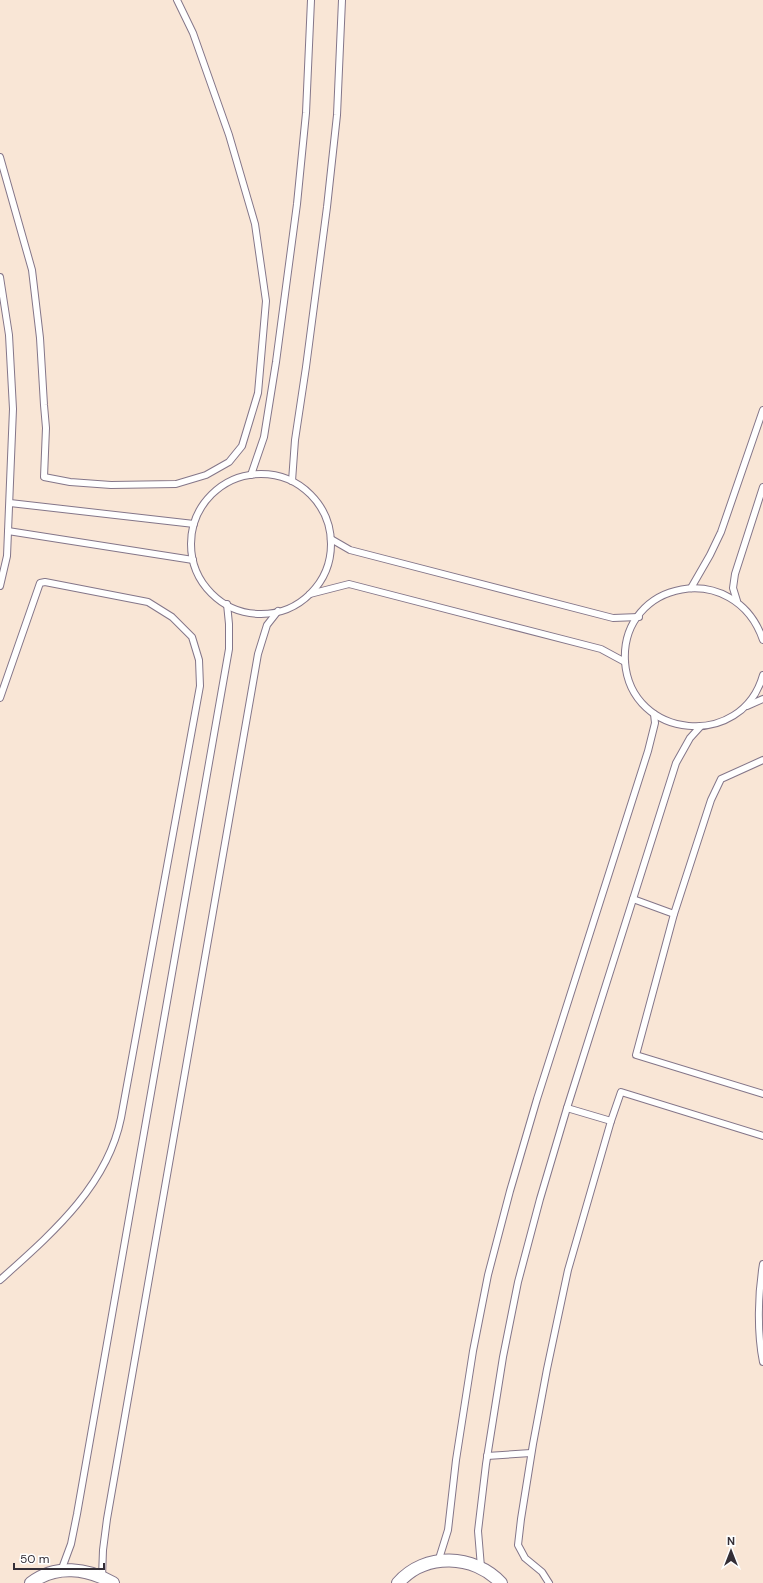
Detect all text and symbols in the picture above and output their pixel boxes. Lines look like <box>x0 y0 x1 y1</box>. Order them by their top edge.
north arrow <box>711 1531 751 1571</box>
text: N <box>727 1534 735 1548</box>
scale bar <box>14 1545 104 1571</box>
text: 50 m <box>20 1551 49 1567</box>

